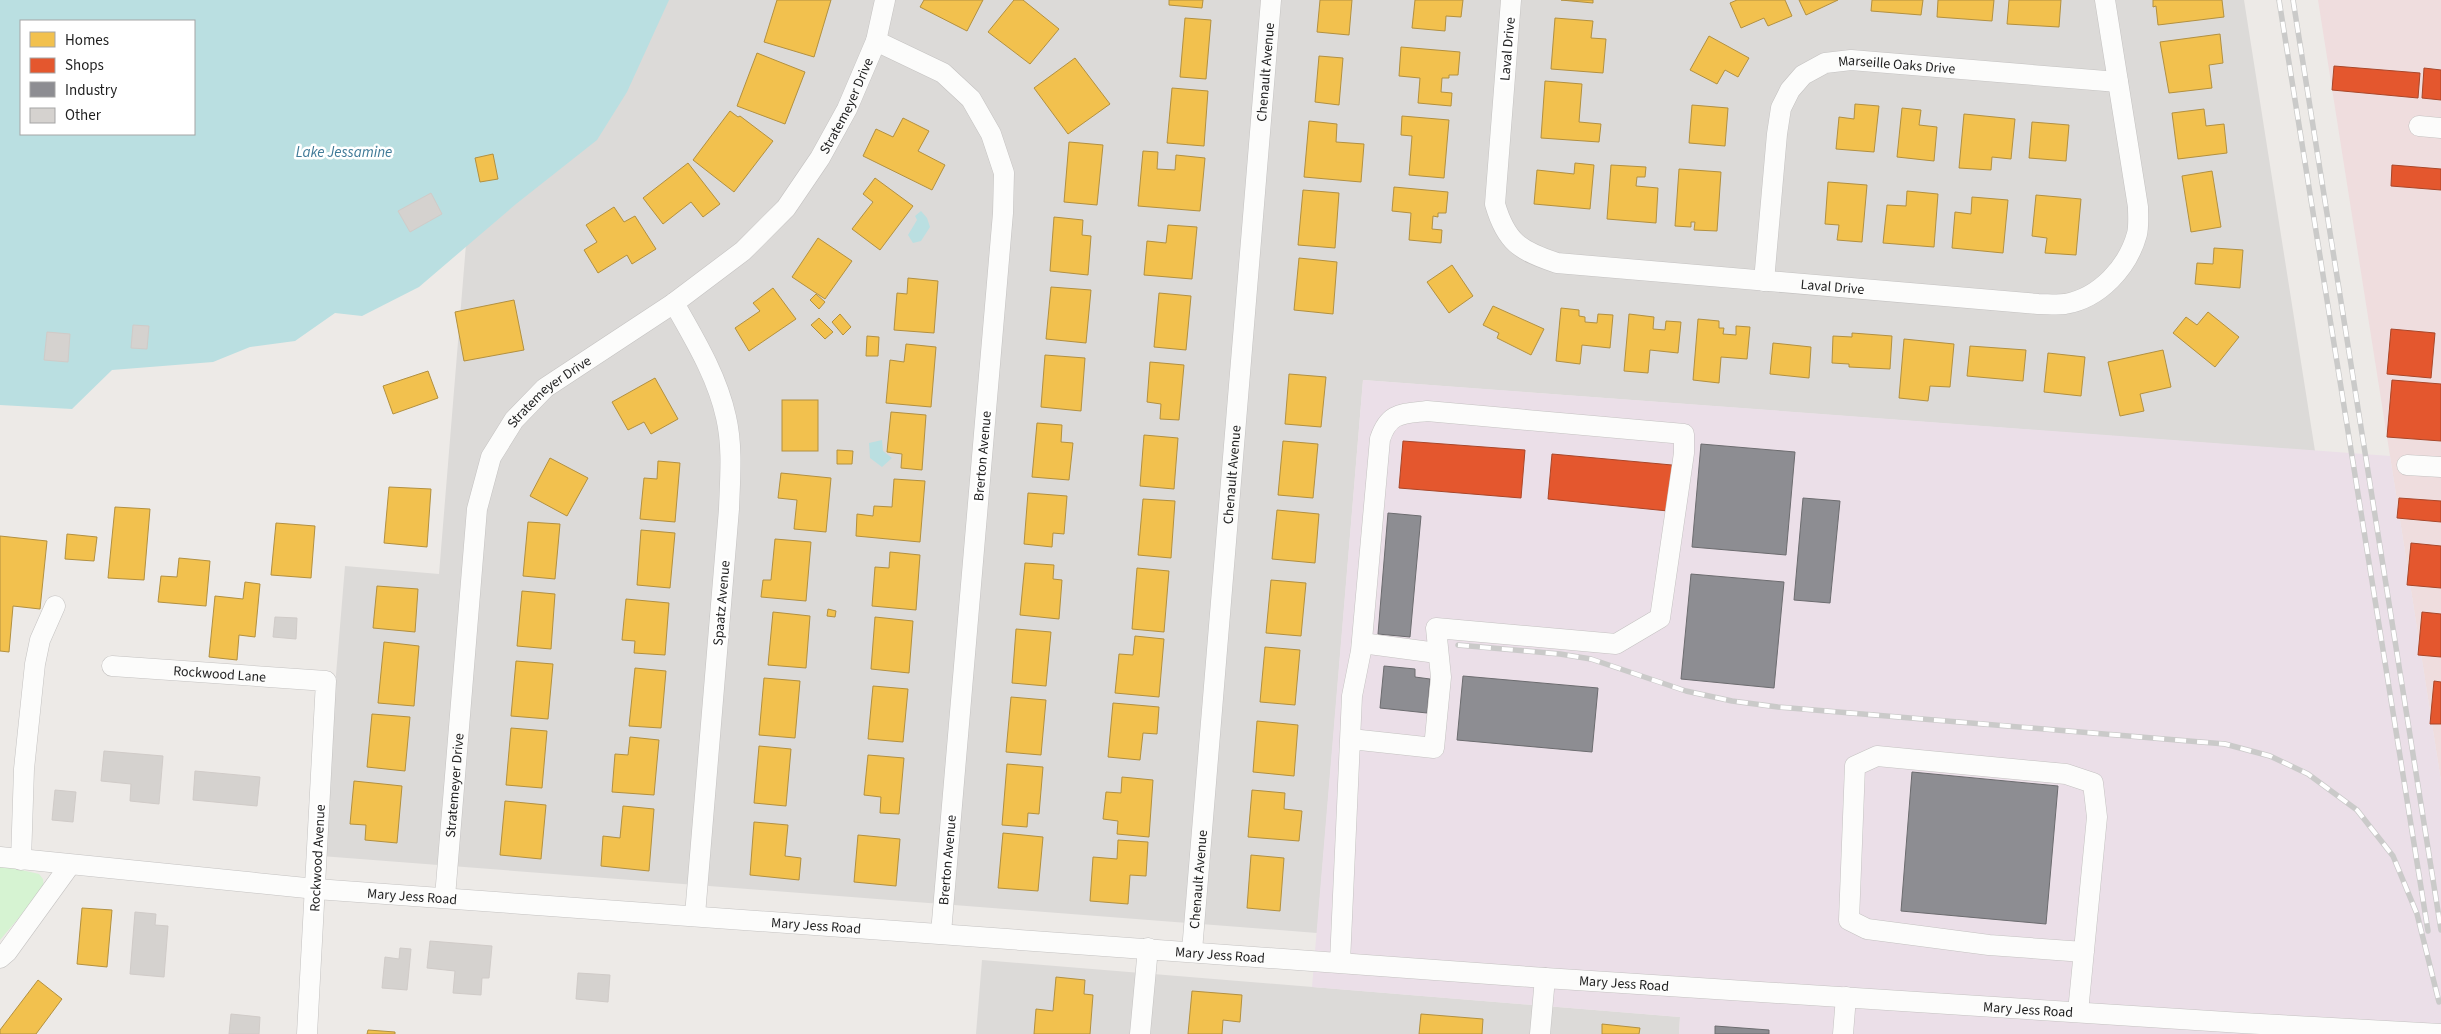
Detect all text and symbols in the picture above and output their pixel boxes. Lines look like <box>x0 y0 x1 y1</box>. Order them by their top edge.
street label: Laval Drive <box>1495 16 1521 82</box>
legend <box>20 20 195 135</box>
street label: Chenault Avenue <box>1252 22 1280 122</box>
text: Homes <box>65 30 109 51</box>
street label: Marseille Oaks Drive <box>1837 51 1956 80</box>
text: Shops <box>65 55 104 76</box>
street label: Stratemeyer Drive <box>815 55 879 158</box>
text: Industry <box>65 80 117 101</box>
text: Other <box>65 105 102 126</box>
water label: Lake Jessamine <box>296 142 392 163</box>
street label: Laval Drive <box>1800 275 1865 300</box>
street label: Stratemeyer Drive <box>503 351 596 432</box>
street label: Brerton Avenue <box>969 410 997 502</box>
street label: Chenault Avenue <box>1218 424 1247 525</box>
street label: Spaatz Avenue <box>708 560 736 647</box>
street label: Rockwood Lane <box>173 661 267 688</box>
street label: Stratemeyer Drive <box>441 732 469 839</box>
street label: Rockwood Avenue <box>305 804 331 912</box>
street label: Brerton Avenue <box>934 814 962 906</box>
street label: Chenault Avenue <box>1185 829 1213 930</box>
street label: Mary Jess Road <box>366 884 458 910</box>
street label: Mary Jess Road <box>770 913 862 939</box>
street label: Mary Jess Road <box>1174 942 1266 969</box>
street label: Mary Jess Road <box>1578 971 1670 997</box>
street label: Mary Jess Road <box>1982 997 2074 1023</box>

